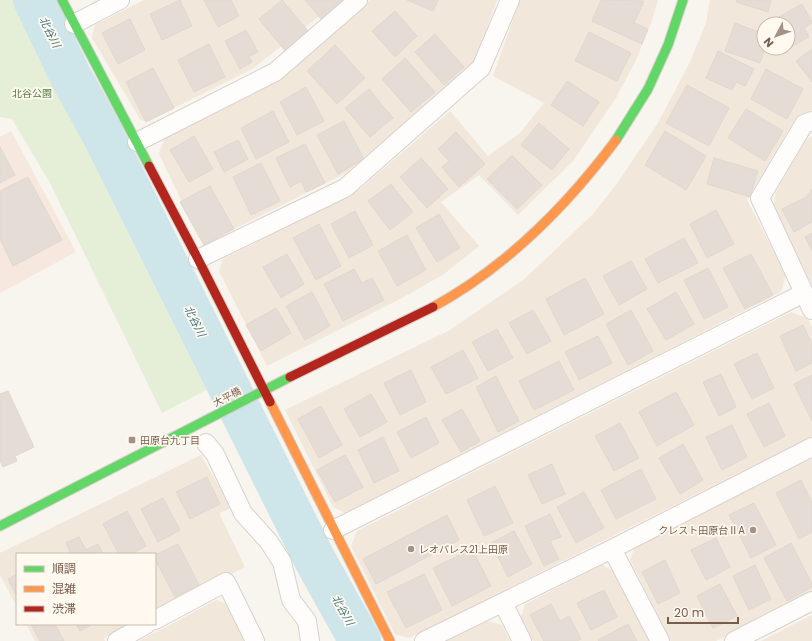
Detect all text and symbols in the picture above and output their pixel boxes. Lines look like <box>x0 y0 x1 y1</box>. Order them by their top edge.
water label: 北谷川 <box>35 14 65 51</box>
north arrow <box>756 16 796 56</box>
text: N <box>760 34 777 51</box>
park label: 北谷公園 <box>12 86 52 101</box>
water label: 北谷川 <box>180 303 210 340</box>
street label: 大平橋 <box>210 384 244 410</box>
place label: 田原台九丁目 <box>140 433 200 448</box>
marker: 田原台九丁目 <box>127 435 137 445</box>
place label: クレスト田原台ⅡA <box>658 523 745 538</box>
marker: クレスト田原台ⅡA <box>748 525 758 535</box>
place label: レオパレス21上田原 <box>419 542 508 557</box>
marker: レオパレス21上田原 <box>406 544 416 554</box>
legend <box>16 553 156 625</box>
text: 順調 <box>52 560 76 577</box>
text: 混雑 <box>52 580 76 597</box>
water label: 北谷川 <box>328 592 358 629</box>
scale bar <box>668 599 738 625</box>
text: 渋滞 <box>52 600 76 617</box>
text: 20 m <box>674 604 704 621</box>

